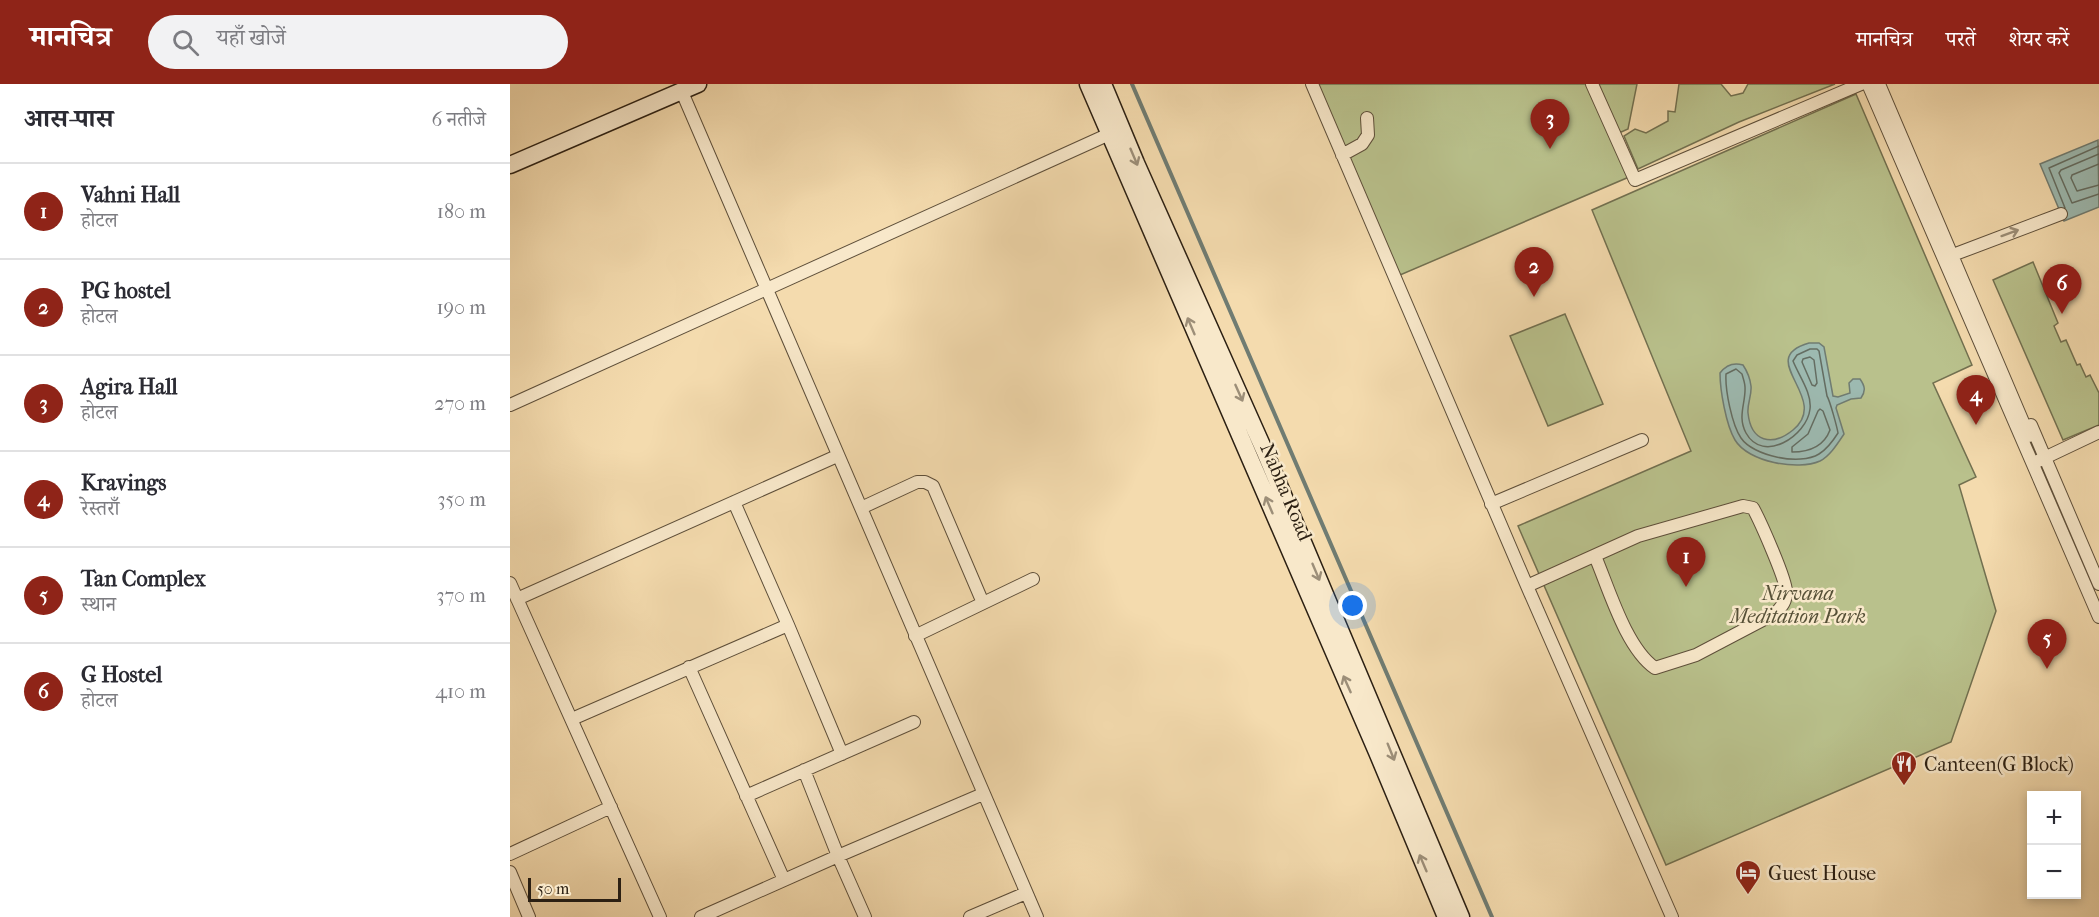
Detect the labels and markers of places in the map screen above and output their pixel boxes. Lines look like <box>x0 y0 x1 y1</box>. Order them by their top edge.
pin: 3 <box>1530 100 1570 149</box>
pin: 2 <box>1514 248 1554 297</box>
pin: 6 <box>2042 264 2082 314</box>
pin: 4 <box>1956 376 1996 425</box>
pin: 1 <box>1666 538 1706 587</box>
pin: 5 <box>2028 620 2066 669</box>
restaurant icon: Canteen(G Block) <box>1889 749 1919 787</box>
place label: Canteen(G Block) <box>1924 753 2074 776</box>
hotel icon: Guest House <box>1733 858 1763 896</box>
place label: Guest House <box>1768 862 1876 885</box>

